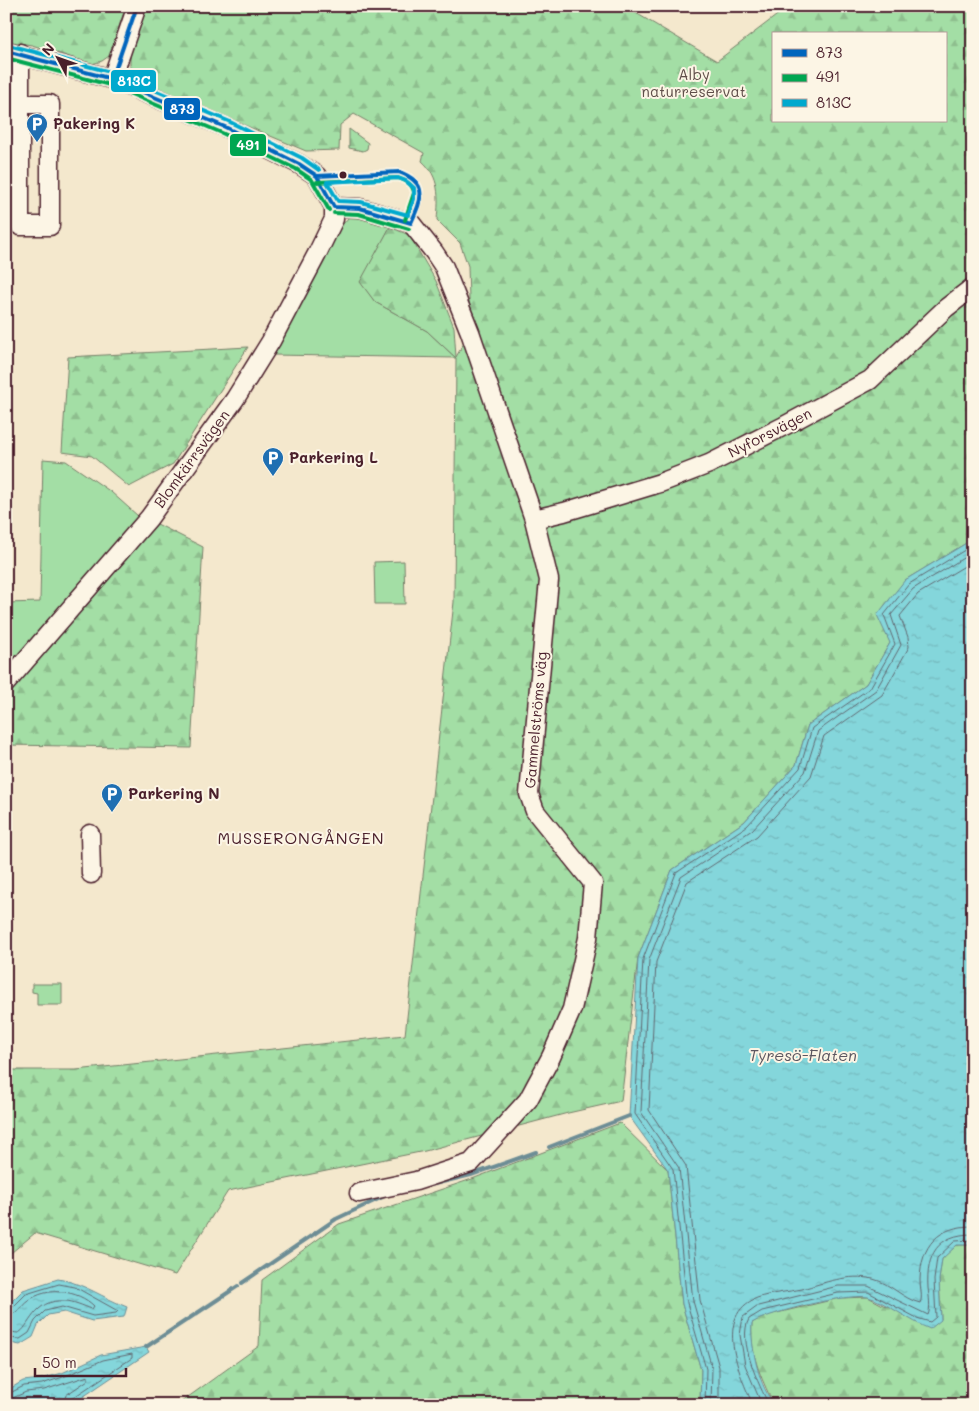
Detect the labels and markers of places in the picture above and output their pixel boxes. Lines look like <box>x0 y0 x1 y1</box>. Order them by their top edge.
parking icon: Pakering K <box>25 112 49 143</box>
place label: Pakering K <box>53 113 135 133</box>
unlabelled marker <box>338 170 348 180</box>
parking icon: Parkering L <box>261 446 285 477</box>
place label: Parkering L <box>289 447 378 467</box>
parking icon: Parkering N <box>100 782 124 813</box>
place label: Parkering N <box>128 783 220 803</box>

